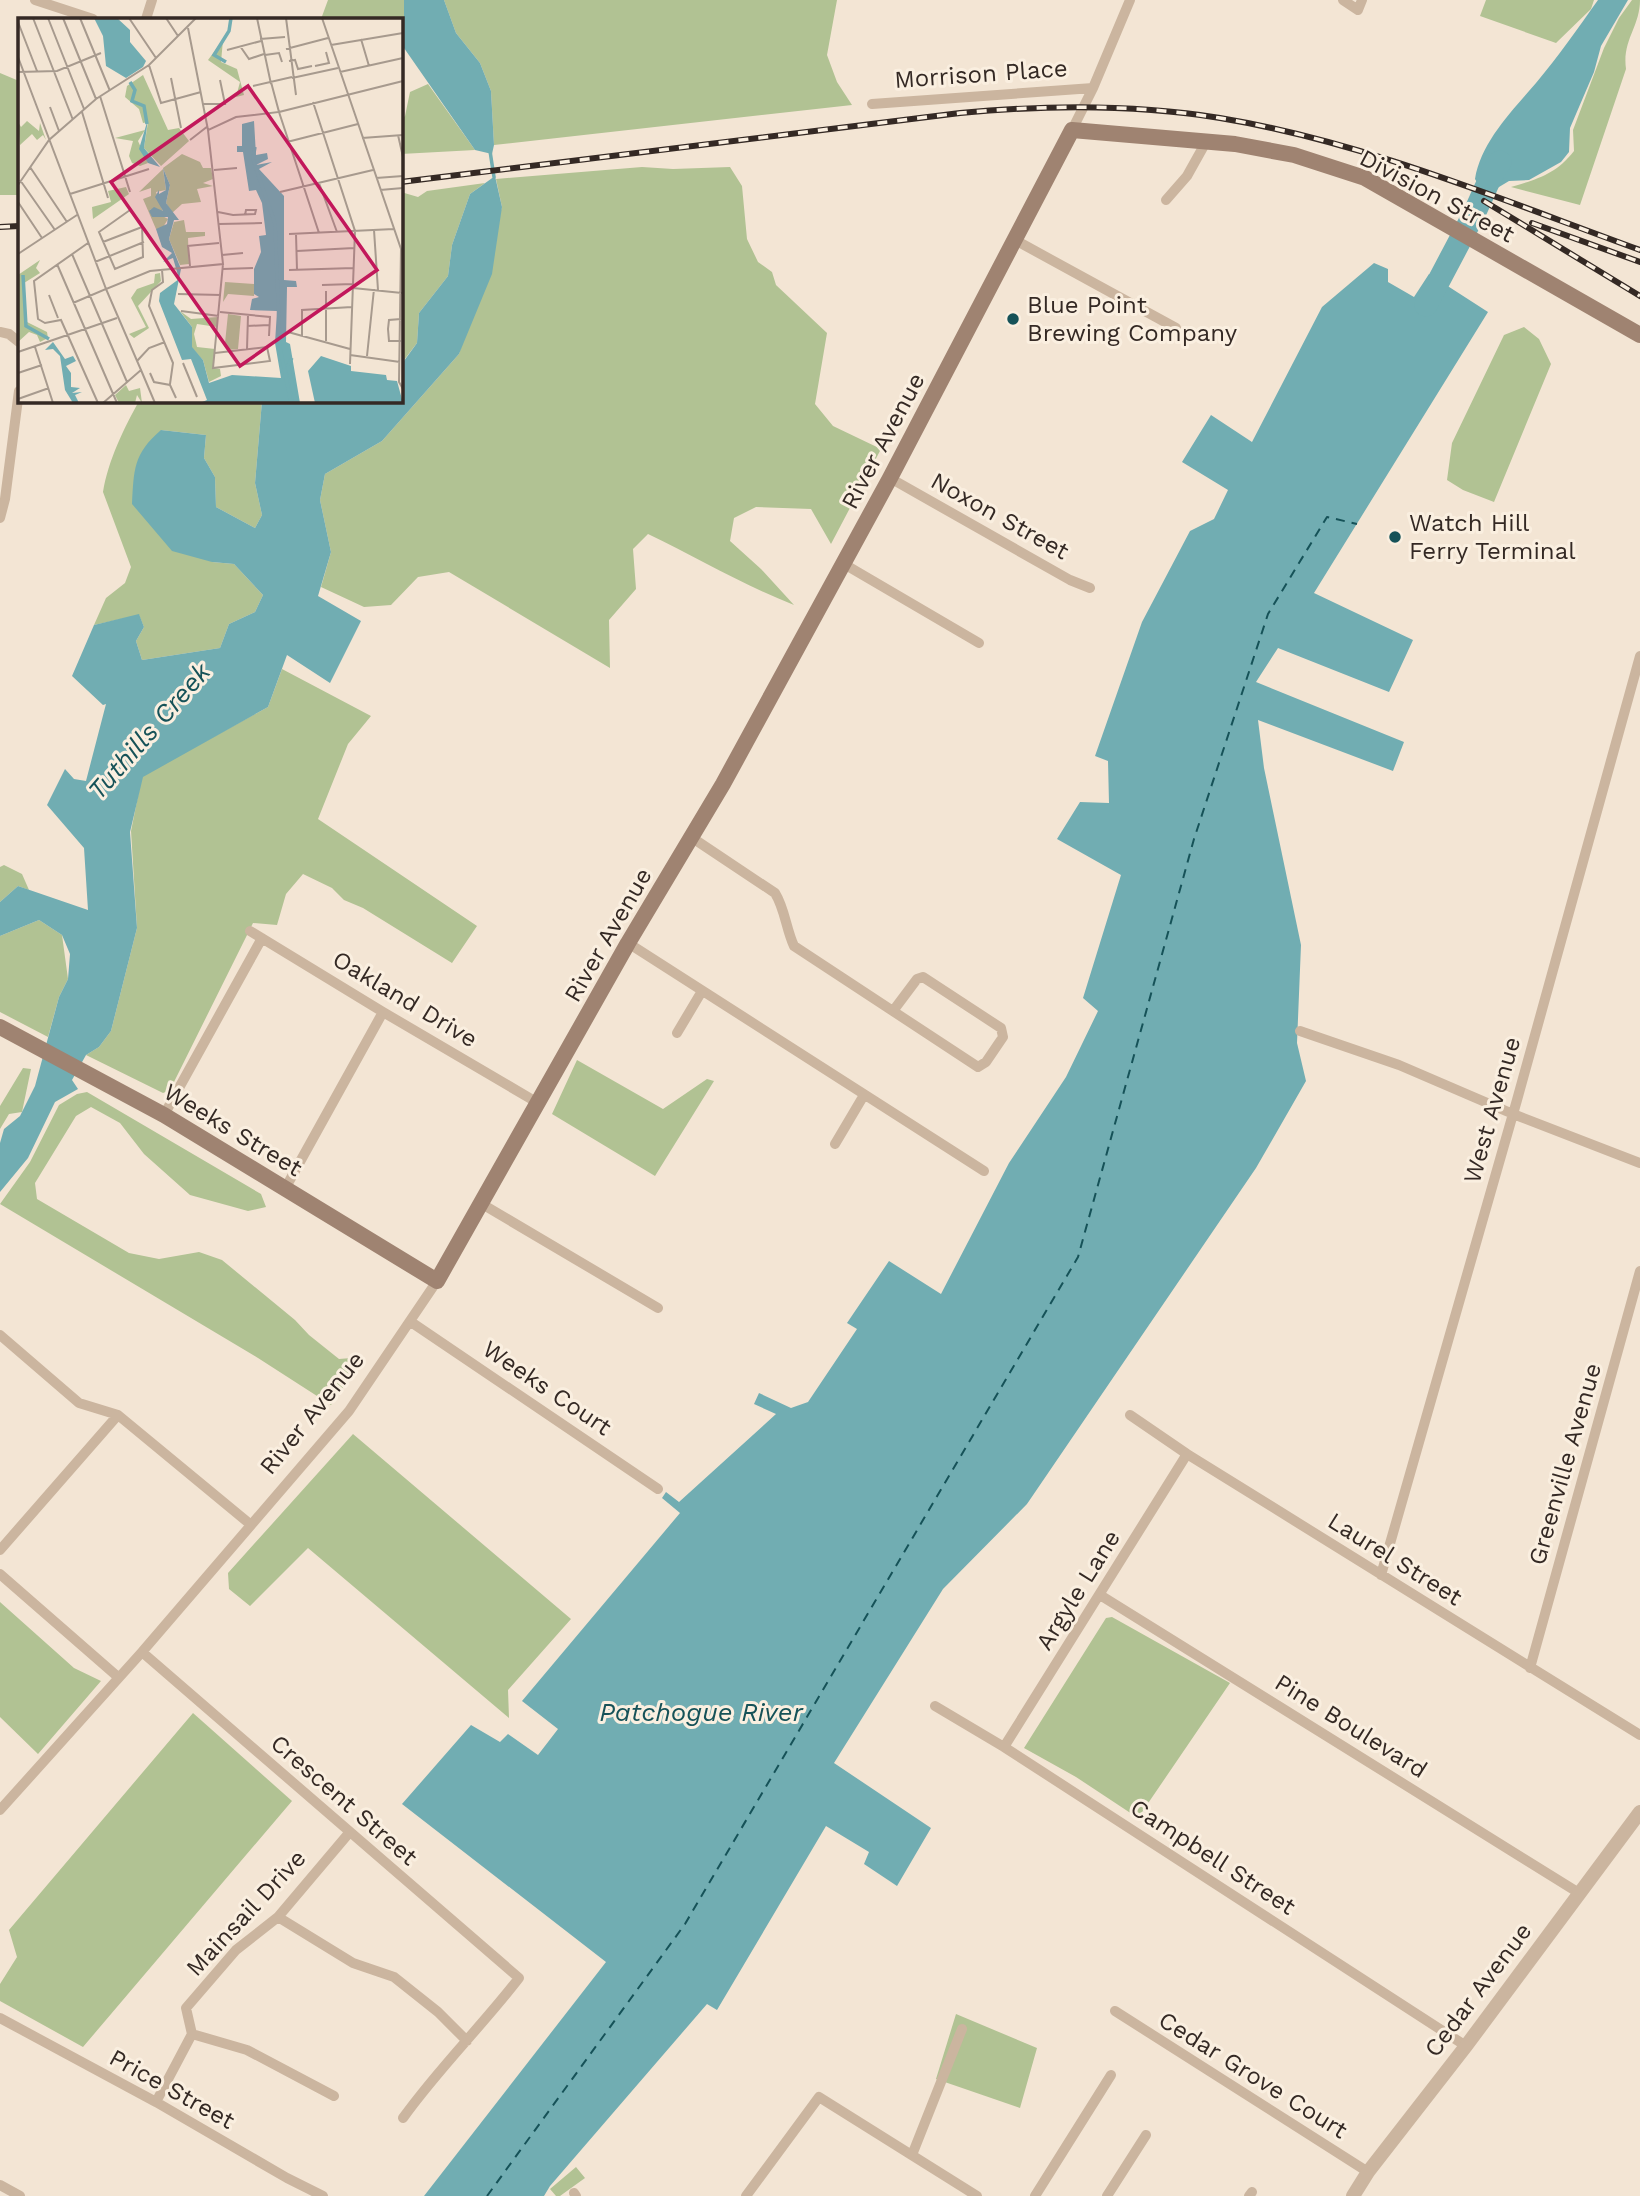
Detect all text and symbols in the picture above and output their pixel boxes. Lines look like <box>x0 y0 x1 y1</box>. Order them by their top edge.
inset map <box>18 18 402 402</box>
street label: Morrison Place <box>893 54 1069 94</box>
street label: Division Street <box>1355 143 1519 249</box>
place label: Blue Point Brewing Company <box>1027 291 1238 347</box>
marker: Blue Point Brewing Company <box>1005 311 1021 327</box>
street label: River Avenue <box>835 368 931 514</box>
street label: Noxon Street <box>926 467 1074 565</box>
place label: Watch Hill Ferry Terminal <box>1409 509 1576 565</box>
marker: Watch Hill Ferry Terminal <box>1387 529 1403 545</box>
water label: Tuthills Creek <box>82 656 217 805</box>
street label: River Avenue <box>558 863 658 1007</box>
street label: Oakland Drive <box>328 945 482 1053</box>
street label: West Avenue <box>1458 1034 1526 1186</box>
street label: Weeks Street <box>159 1078 307 1182</box>
street label: Weeks Court <box>477 1335 617 1441</box>
street label: River Avenue <box>254 1346 370 1480</box>
street label: Greenville Avenue <box>1523 1360 1607 1568</box>
street label: Laurel Street <box>1323 1507 1467 1611</box>
street label: Argyle Lane <box>1030 1525 1126 1655</box>
street label: Pine Boulevard <box>1270 1668 1432 1784</box>
water label: Patchogue River <box>599 1697 804 1727</box>
street label: Crescent Street <box>265 1729 423 1871</box>
street label: Campbell Street <box>1125 1793 1301 1921</box>
street label: Mainsail Drive <box>180 1844 312 1982</box>
street label: Cedar Avenue <box>1419 1918 1537 2062</box>
street label: Cedar Grove Court <box>1154 2006 1352 2144</box>
street label: Price Street <box>105 2043 239 2135</box>

